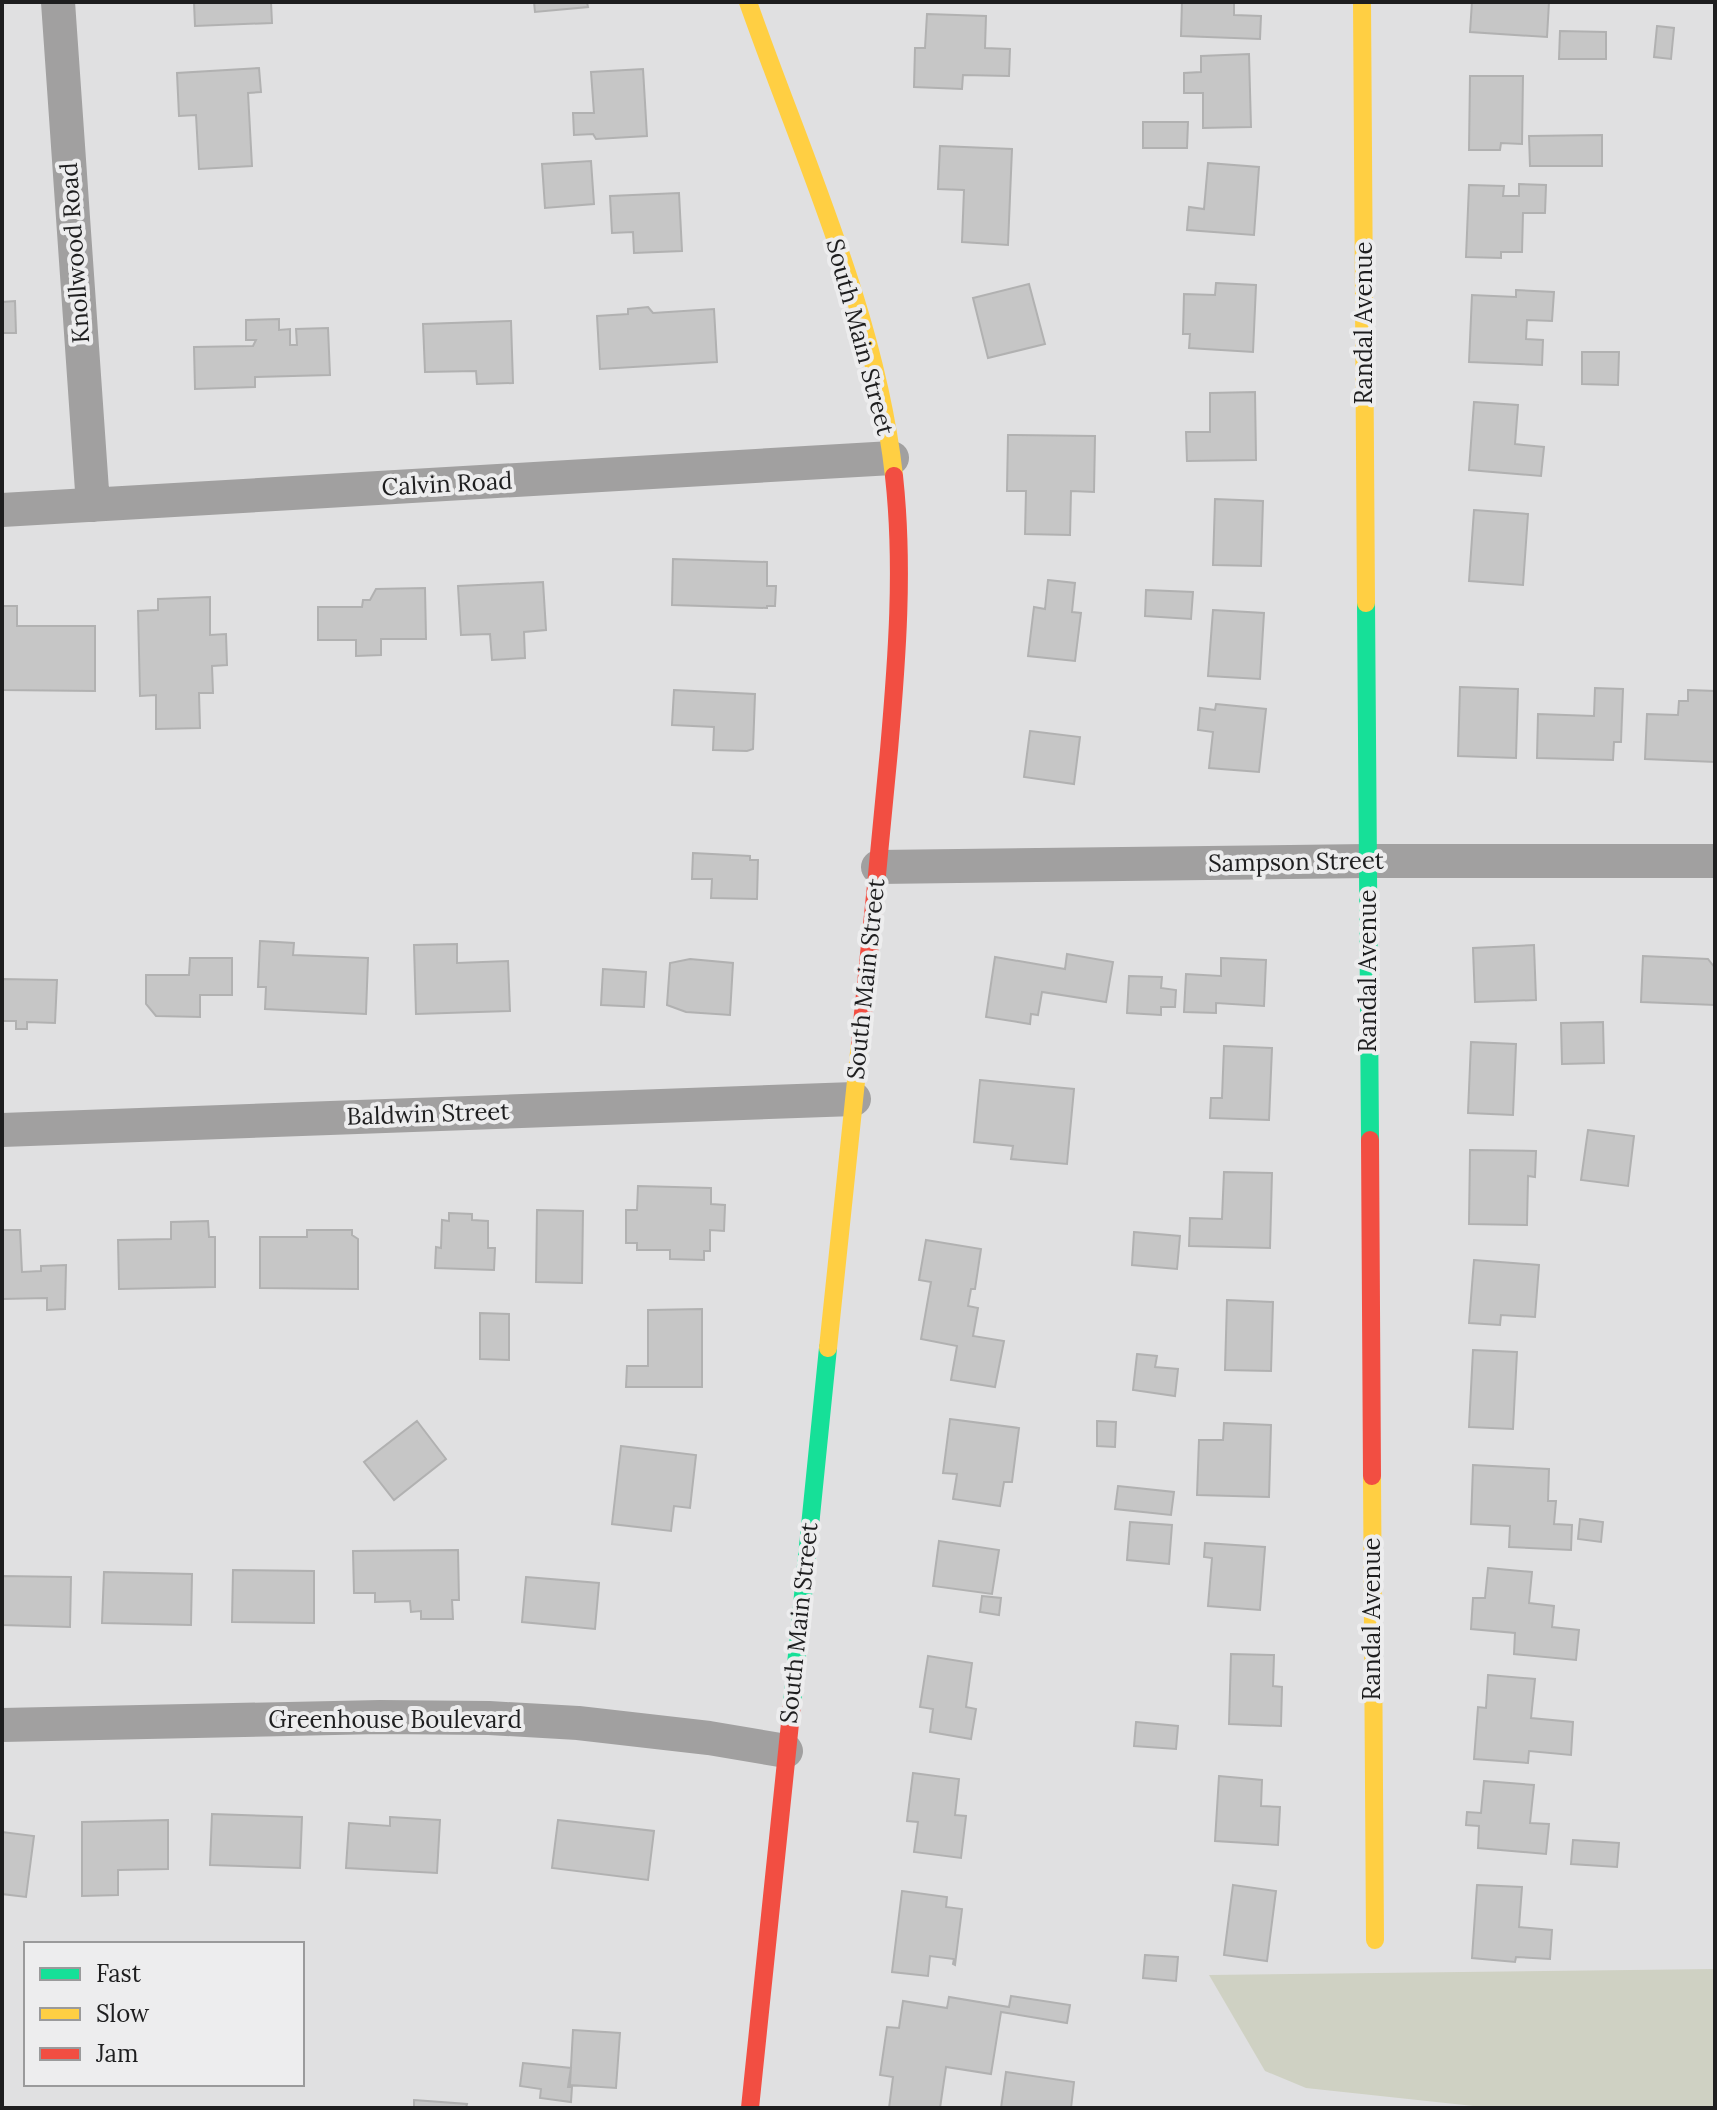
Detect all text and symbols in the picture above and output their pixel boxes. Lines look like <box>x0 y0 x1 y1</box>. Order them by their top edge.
street label: Knollwood Road <box>53 162 96 345</box>
street label: South Main Street <box>819 235 902 439</box>
street label: Randal Avenue <box>1348 241 1379 405</box>
street label: Calvin Road <box>381 465 513 502</box>
street label: Sampson Street <box>1208 844 1385 879</box>
street label: South Main Street <box>840 876 892 1081</box>
street label: Randal Avenue <box>1352 889 1383 1053</box>
street label: Baldwin Street <box>346 1095 511 1132</box>
street label: South Main Street <box>773 1520 825 1725</box>
street label: Randal Avenue <box>1356 1537 1387 1701</box>
street label: Greenhouse Boulevard <box>268 1704 522 1735</box>
legend <box>24 1942 304 2086</box>
text: Fast <box>96 1958 142 1989</box>
text: Slow <box>96 1998 150 2029</box>
text: Jam <box>95 2038 138 2069</box>

